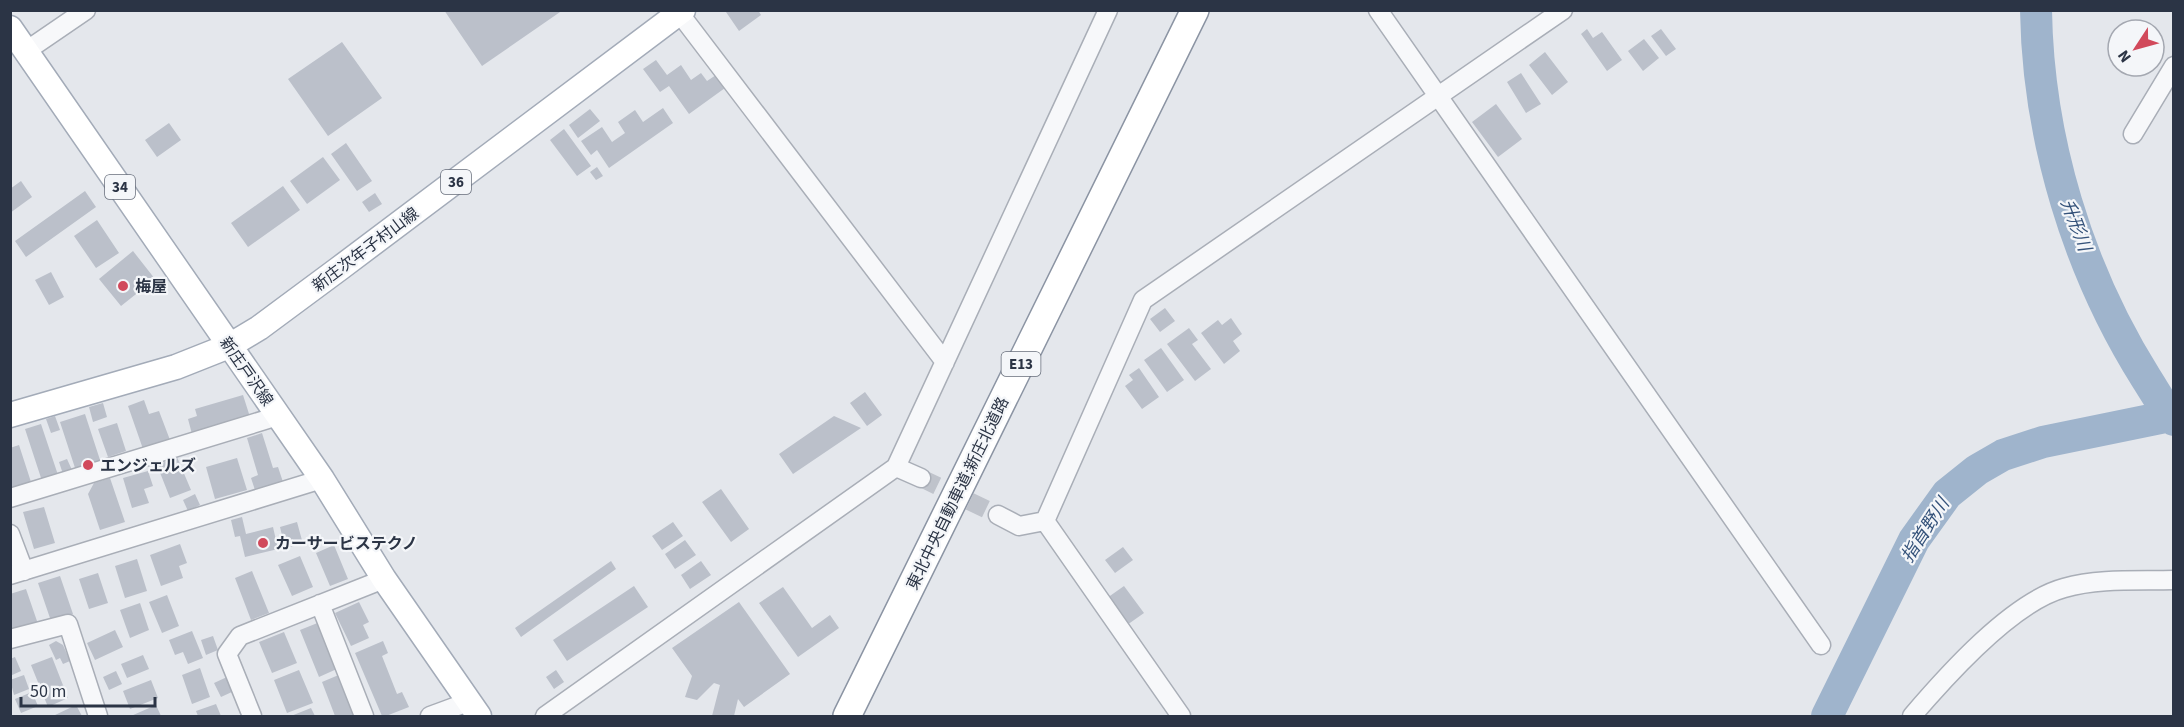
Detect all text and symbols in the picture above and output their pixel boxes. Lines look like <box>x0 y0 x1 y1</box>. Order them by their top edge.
north arrow <box>2106 18 2166 78</box>
text: N <box>2113 45 2137 67</box>
road number: 36 <box>441 170 471 194</box>
road number: 34 <box>105 175 135 199</box>
water label: 升形川 <box>2054 195 2098 257</box>
street label: 新庄次年子村山線 <box>308 202 423 297</box>
place label: 梅屋 <box>135 276 167 298</box>
marker: 梅屋 <box>116 279 130 293</box>
street label: 新庄戸沢線 <box>214 332 278 411</box>
road number: E13 <box>1002 352 1040 376</box>
street label: 東北中央自動車道;新庄北道路 <box>902 393 1014 594</box>
place label: エンジェルズ <box>100 455 196 477</box>
marker: エンジェルズ <box>81 458 95 472</box>
water label: 指首野川 <box>1895 492 1957 567</box>
place label: カーサービステクノ <box>275 533 418 555</box>
marker: カーサービステクノ <box>256 536 270 550</box>
scale bar <box>21 670 154 708</box>
text: 50 m <box>30 679 66 704</box>

